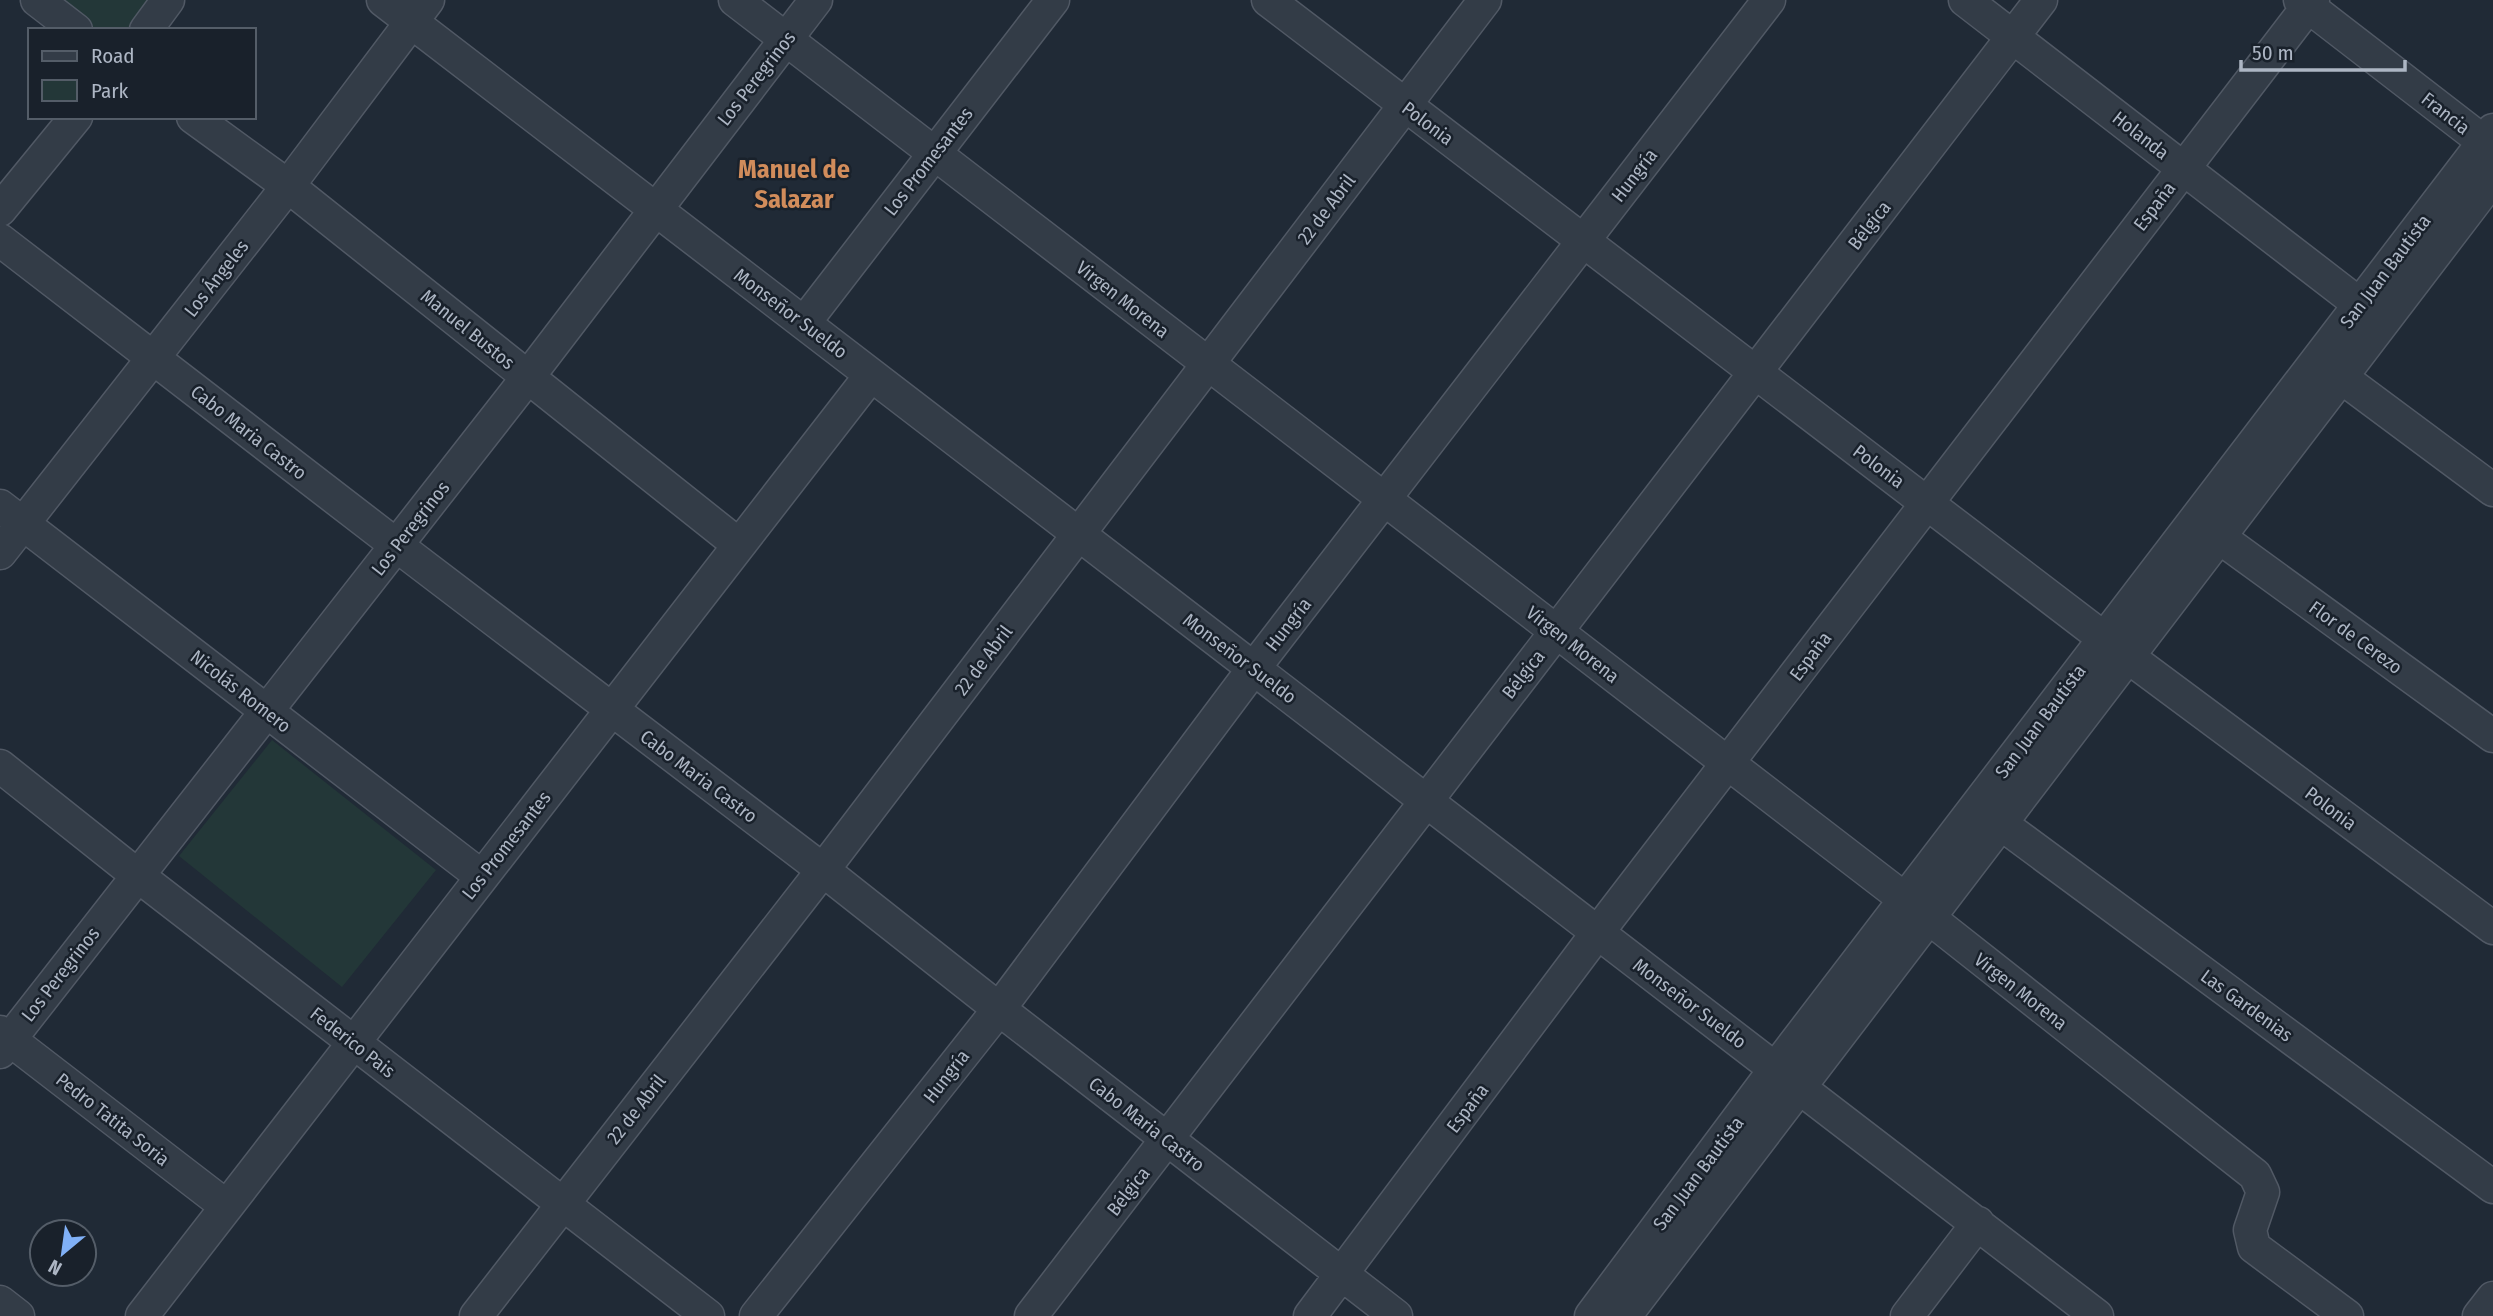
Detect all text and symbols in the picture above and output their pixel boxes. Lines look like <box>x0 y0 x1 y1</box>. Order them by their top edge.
street label: Los Peregrinos <box>712 27 800 130</box>
legend <box>28 28 256 119</box>
scale bar <box>2241 28 2406 72</box>
text: 50 m <box>2252 40 2294 66</box>
text: Road <box>91 43 135 69</box>
text: Park <box>91 78 129 104</box>
street label: Francia <box>2417 87 2475 139</box>
street label: Polonia <box>1397 97 1458 150</box>
street label: Los Promesantes <box>879 103 978 220</box>
street label: Holanda <box>2108 106 2173 165</box>
street label: Hungría <box>1607 144 1662 206</box>
district label: Manuel de Salazar <box>738 154 850 215</box>
street label: 22 de Abril <box>1293 170 1360 249</box>
street label: España <box>2129 177 2180 235</box>
street label: Bélgica <box>1843 196 1896 254</box>
street label: San Juan Bautista <box>2335 210 2436 333</box>
street label: Los Ángeles <box>179 235 253 321</box>
street label: Virgen Morena <box>1072 256 1174 343</box>
street label: Monseñor Sueldo <box>729 263 852 363</box>
street label: Manuel Bustos <box>416 285 519 374</box>
street label: Cabo Maria Castro <box>186 380 311 485</box>
street label: Polonia <box>1848 440 1909 493</box>
street label: Los Peregrinos <box>366 477 454 580</box>
street label: Hungría <box>1261 593 1316 655</box>
street label: Flor de Cerezo <box>2305 596 2407 679</box>
street label: Virgen Morena <box>1522 601 1624 688</box>
street label: Monseñor Sueldo <box>1178 608 1301 708</box>
street label: 22 de Abril <box>950 621 1017 700</box>
street label: España <box>1785 627 1836 685</box>
street label: Nicolás Romero <box>186 645 295 738</box>
street label: Bélgica <box>1497 645 1550 703</box>
street label: San Juan Bautista <box>1990 660 2091 783</box>
street label: Cabo Maria Castro <box>636 725 762 828</box>
street label: Polonia <box>2300 782 2361 835</box>
street label: Los Promesantes <box>457 787 556 904</box>
street label: Los Peregrinos <box>16 923 104 1026</box>
street label: Virgen Morena <box>1970 948 2072 1035</box>
street label: Monseñor Sueldo <box>1628 953 1751 1053</box>
street label: Las Gardenias <box>2196 964 2297 1046</box>
street label: Federico Pais <box>306 1002 400 1083</box>
street label: Hungría <box>919 1045 974 1107</box>
street label: Pedro Tatita Soria <box>51 1068 174 1171</box>
street label: 22 de Abril <box>602 1070 671 1149</box>
street label: Cabo Maria Castro <box>1084 1072 1209 1177</box>
street label: España <box>1442 1079 1493 1137</box>
street label: San Juan Bautista <box>1648 1112 1749 1235</box>
street label: Bélgica <box>1102 1162 1155 1220</box>
north arrow <box>28 1218 98 1288</box>
text: N <box>44 1255 66 1280</box>

